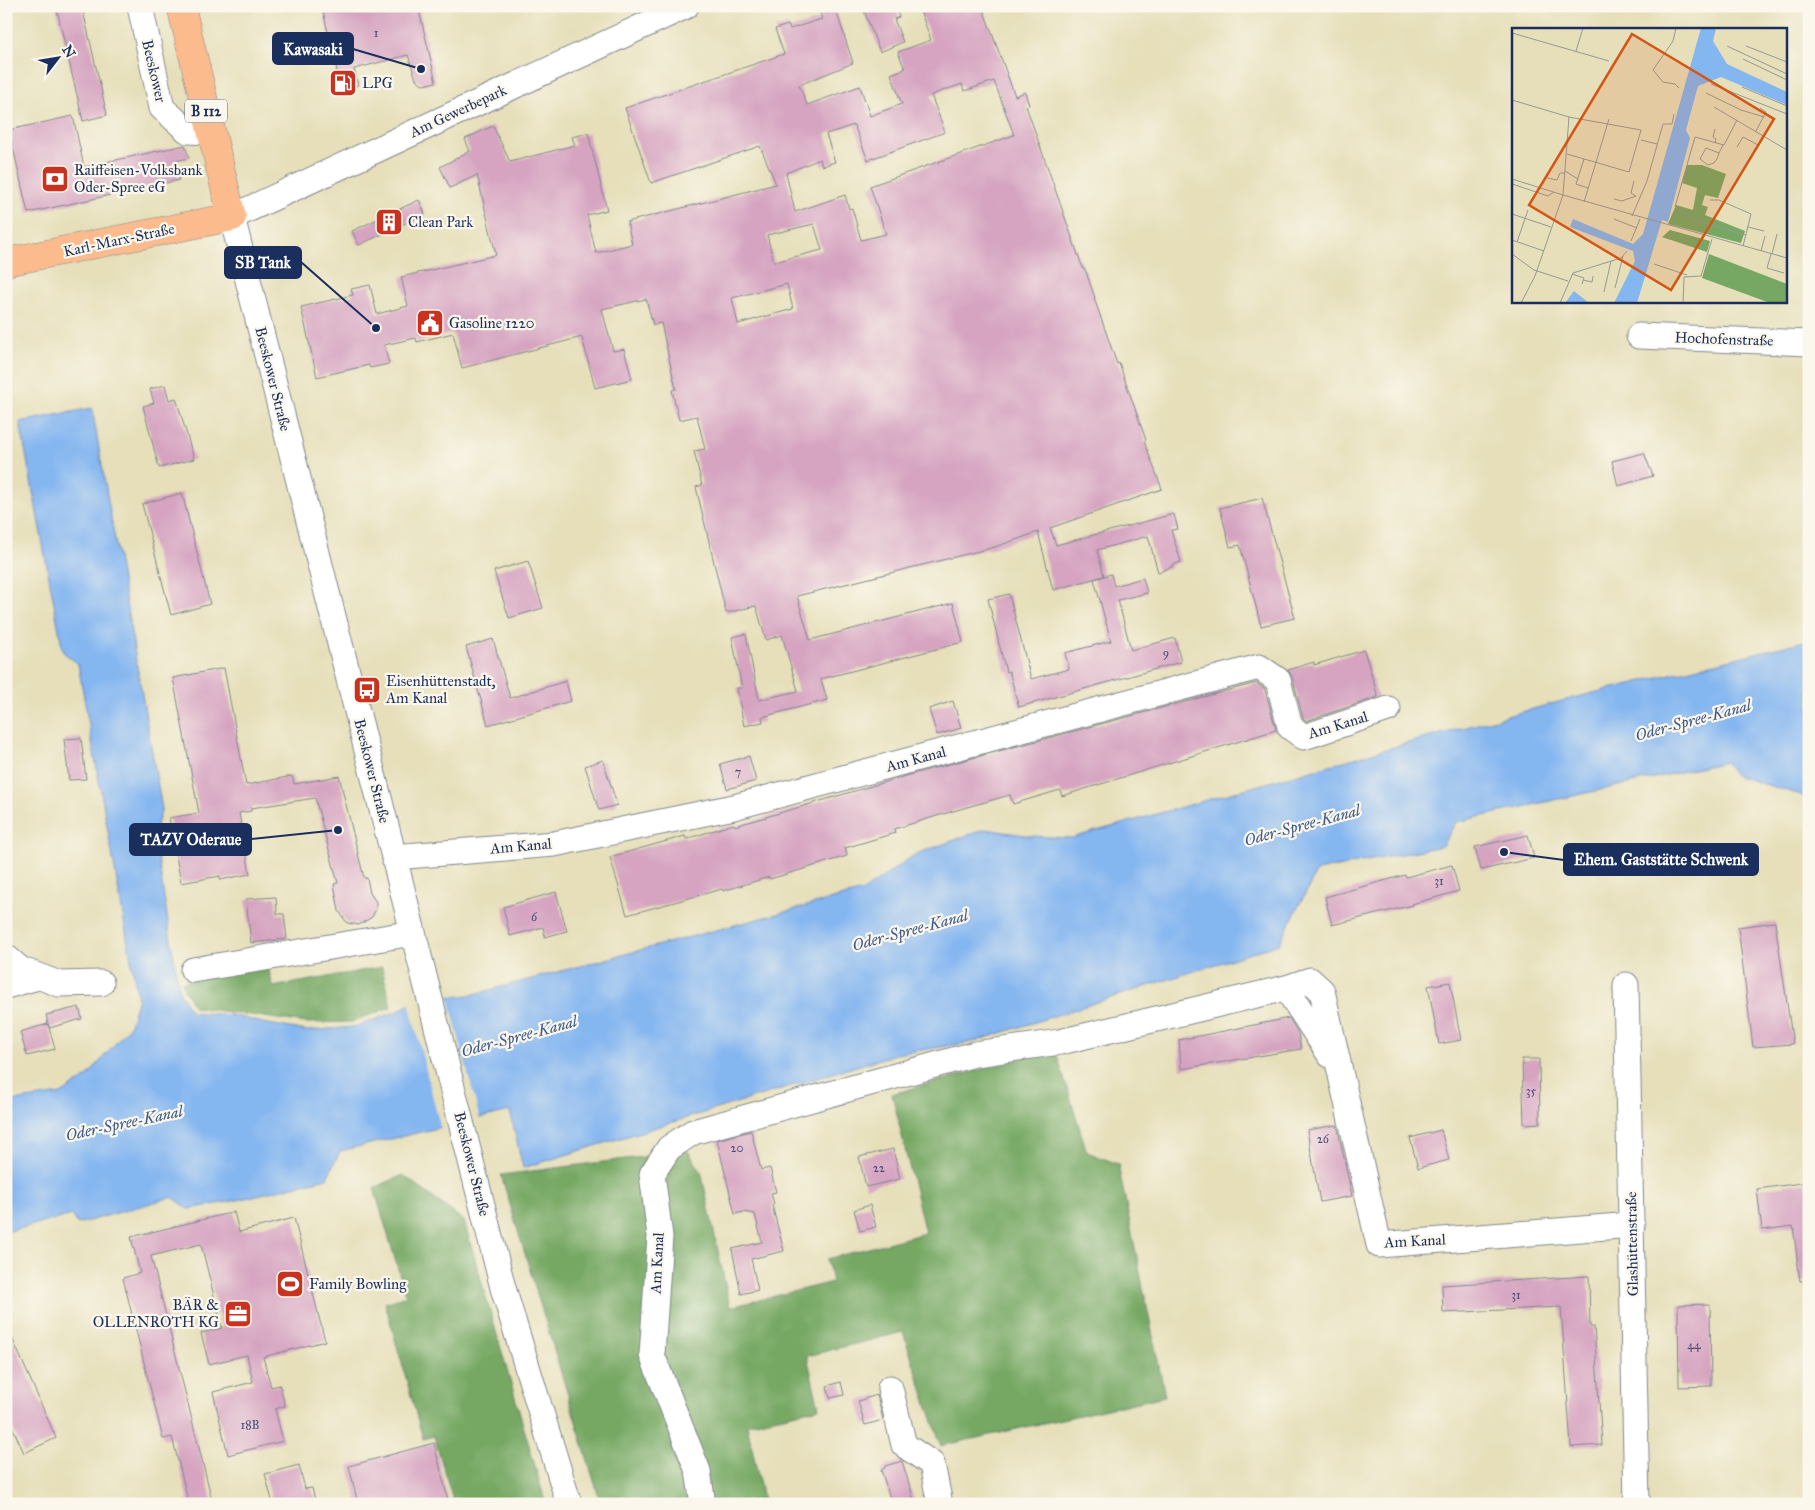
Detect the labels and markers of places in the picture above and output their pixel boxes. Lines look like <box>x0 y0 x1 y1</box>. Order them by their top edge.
callout: Kawasaki <box>273 33 353 64</box>
fuel station icon: LPG <box>328 68 358 98</box>
place label: LPG <box>362 74 393 92</box>
place label: Raiffeisen-Volksbank Oder-Spree eG <box>74 161 203 196</box>
bank icon: Raiffeisen-Volksbank Oder-Spree eG <box>40 164 70 194</box>
building icon: Clean Park <box>374 207 404 237</box>
place label: Clean Park <box>408 213 473 231</box>
callout: SB Tank <box>225 247 301 278</box>
public building icon: Gasoline 1220 <box>415 308 445 338</box>
place label: Gasoline 1220 <box>449 314 535 332</box>
place label: Eisenhüttenstadt, Am Kanal <box>385 672 496 707</box>
bus stop icon: Eisenhüttenstadt, Am Kanal <box>352 675 382 705</box>
callout: TAZV Oderaue <box>130 824 251 855</box>
callout: Ehem. Gaststätte Schwenk <box>1564 844 1758 875</box>
sports icon: Family Bowling <box>275 1269 305 1299</box>
place label: Family Bowling <box>309 1275 407 1293</box>
place label: BÄR & OLLENROTH KG <box>93 1296 219 1331</box>
office icon: BÄR & OLLENROTH KG <box>223 1299 253 1329</box>

